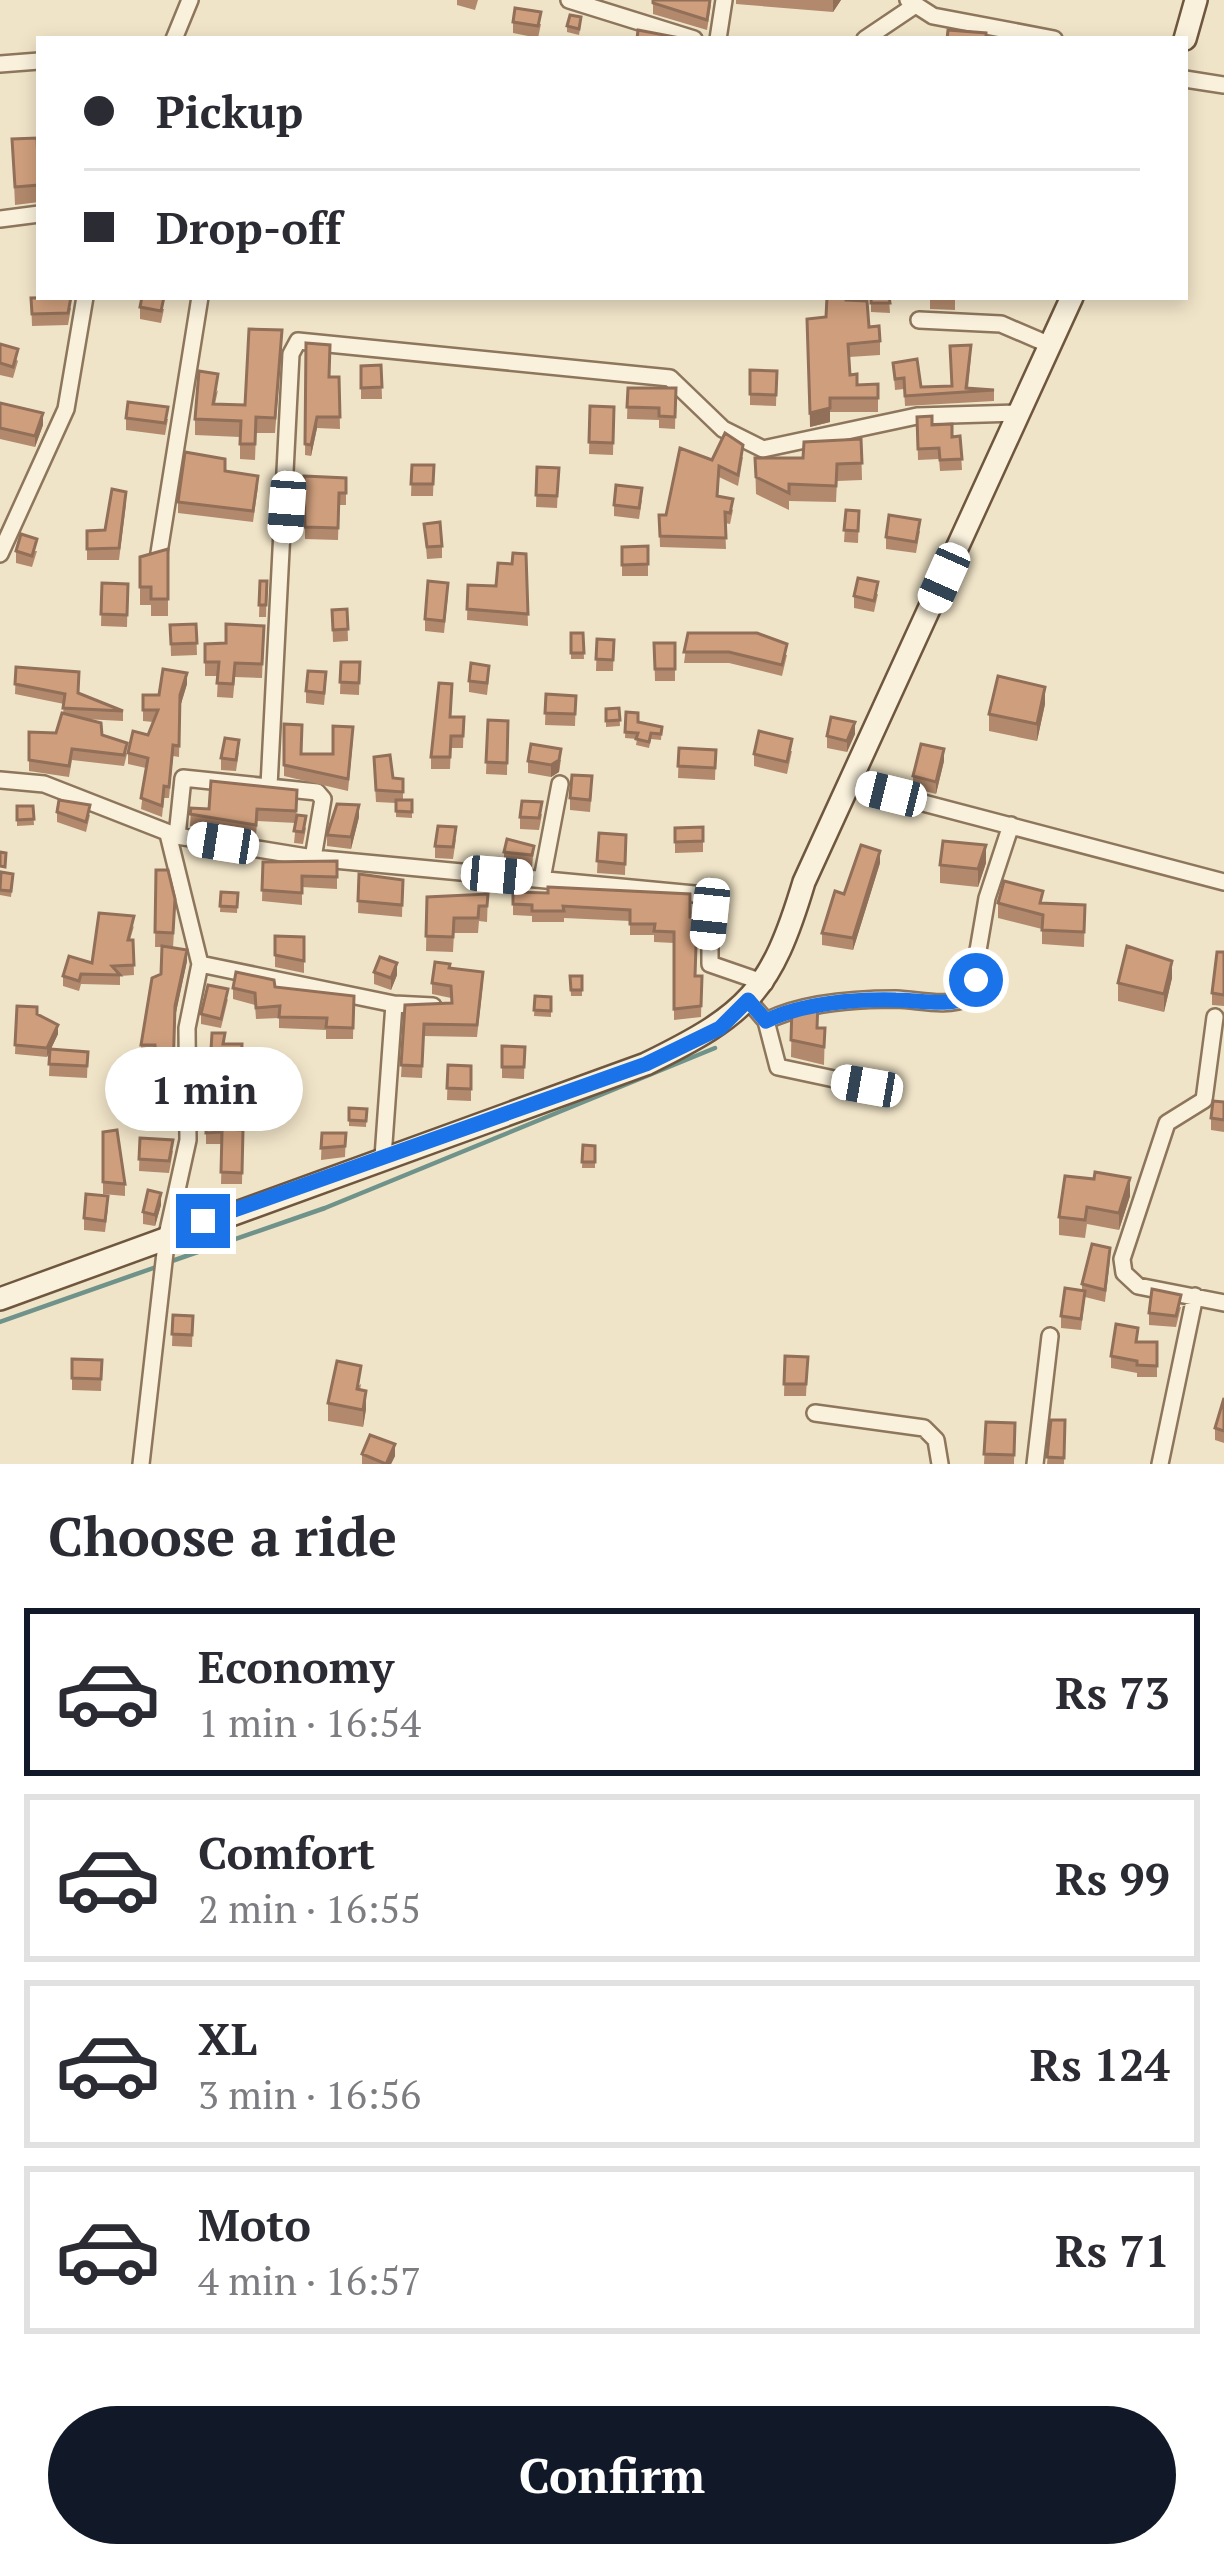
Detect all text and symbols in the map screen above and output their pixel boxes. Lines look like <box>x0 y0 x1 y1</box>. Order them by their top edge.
text: Pickup <box>156 81 303 141</box>
text: Drop-off <box>156 197 342 257</box>
car <box>267 470 307 544</box>
car <box>913 538 975 618</box>
car <box>852 768 930 820</box>
car <box>185 820 261 866</box>
car <box>460 854 534 896</box>
car <box>688 876 732 952</box>
route start <box>949 953 1003 1007</box>
callout: 1 min <box>104 1047 302 1131</box>
car <box>828 1062 906 1110</box>
text: 1 min <box>151 1063 257 1115</box>
route end <box>176 1194 230 1248</box>
text: Choose a ride <box>48 1500 397 1571</box>
text: Economy <box>198 1636 394 1696</box>
icon: car <box>54 1638 162 1746</box>
text: Rs 73 <box>1055 1662 1170 1722</box>
text: 1 min · 16:54 <box>198 1696 421 1748</box>
text: Comfort <box>198 1822 375 1882</box>
icon: car <box>54 1824 162 1932</box>
text: Rs 99 <box>1055 1848 1170 1908</box>
text: 2 min · 16:55 <box>198 1882 421 1934</box>
text: XL <box>198 2008 257 2068</box>
icon: car <box>54 2010 162 2118</box>
text: Rs 124 <box>1030 2034 1170 2094</box>
text: 3 min · 16:56 <box>198 2068 421 2120</box>
text: Moto <box>198 2194 311 2254</box>
icon: car <box>54 2196 162 2304</box>
text: Rs 71 <box>1055 2220 1170 2280</box>
text: 4 min · 16:57 <box>198 2254 421 2306</box>
button: Confirm <box>48 2406 1176 2544</box>

